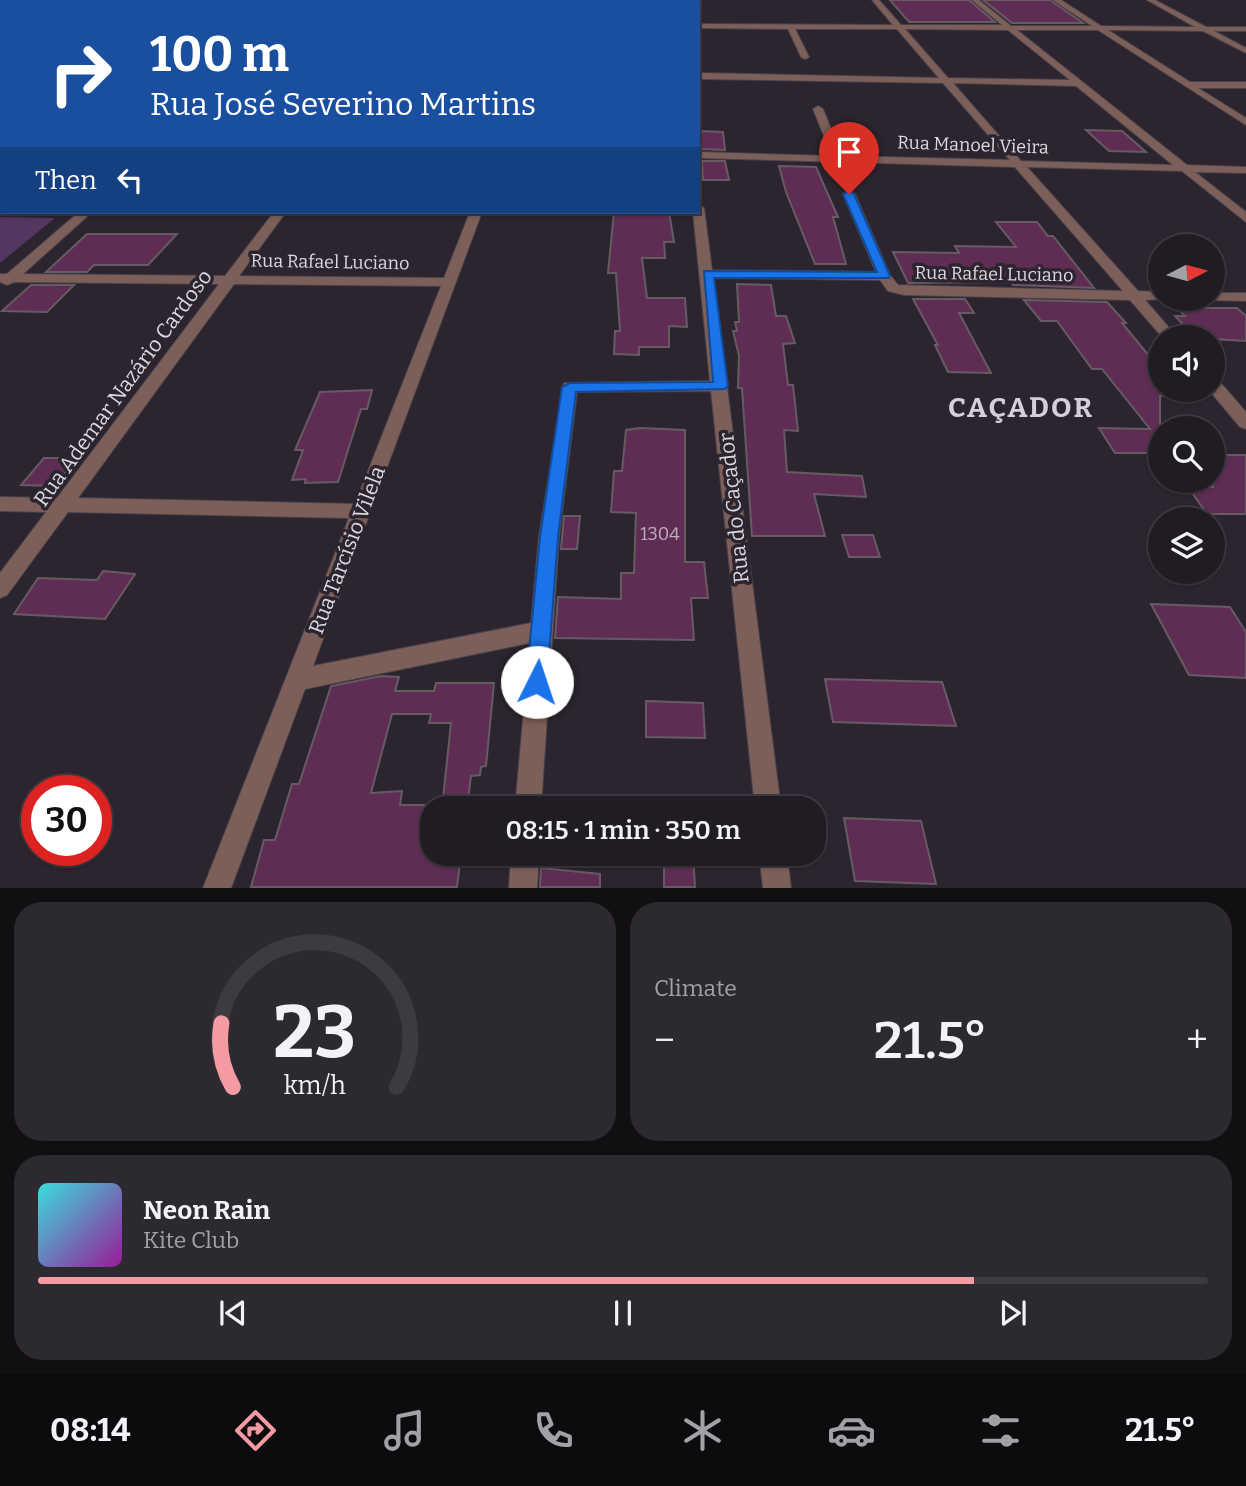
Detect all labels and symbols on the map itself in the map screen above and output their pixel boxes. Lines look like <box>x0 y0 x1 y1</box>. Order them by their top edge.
pin <box>819 122 879 194</box>
street label: Rua Manoel Vieira <box>897 131 1049 159</box>
north arrow <box>1148 234 1225 312</box>
street label: Rua Rafael Luciano <box>250 250 410 274</box>
street label: Rua Rafael Luciano <box>914 262 1074 286</box>
street label: Rua Ademar Nazário Cardoso <box>28 264 218 512</box>
district label: CAÇADOR <box>948 391 1094 424</box>
street label: Rua do Caçador <box>713 431 755 585</box>
street label: Rua Tarcísio Vilela <box>303 462 391 638</box>
house number: 1304 <box>640 523 680 545</box>
position arrow <box>500 645 574 719</box>
speed limit sign: 30 <box>21 775 112 866</box>

